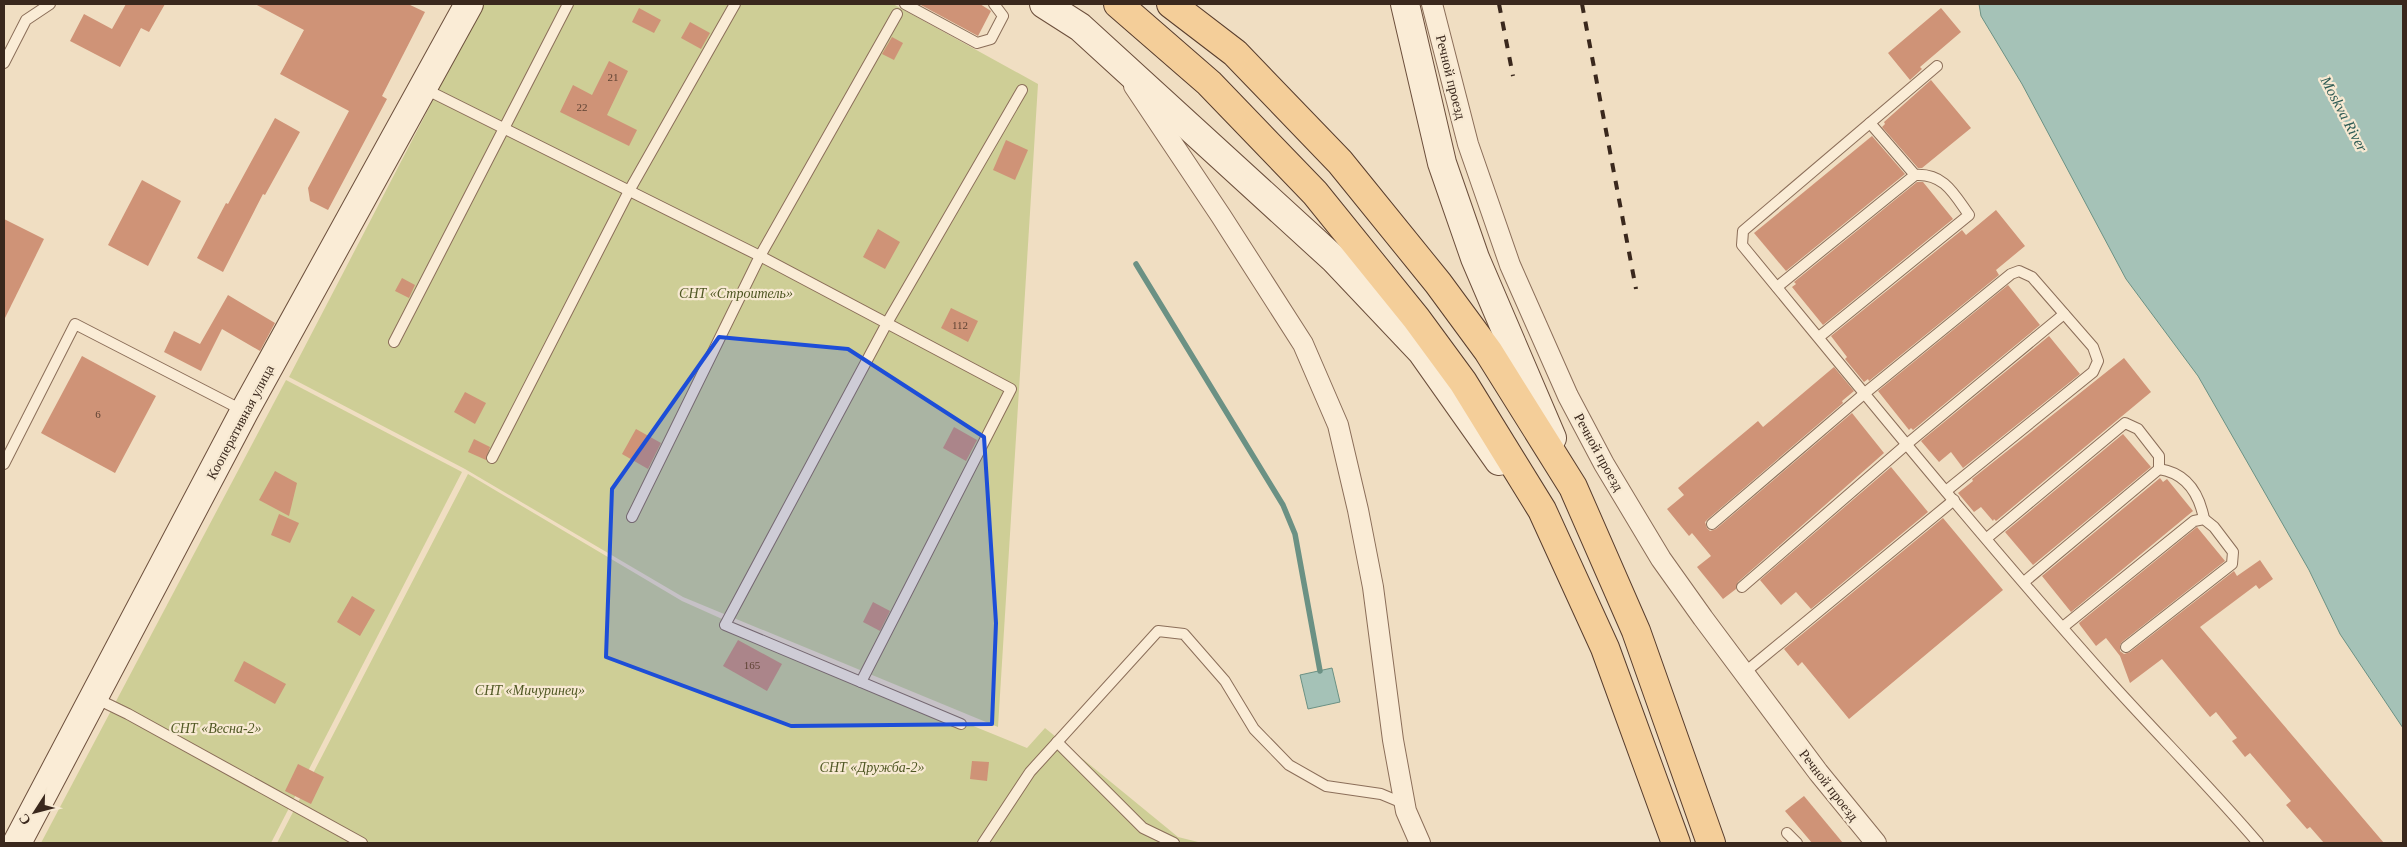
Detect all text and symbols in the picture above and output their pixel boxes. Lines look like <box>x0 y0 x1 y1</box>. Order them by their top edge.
street label: Речной проезд <box>1433 33 1468 121</box>
house number: 21 <box>608 71 619 83</box>
water label: Moskva River <box>2317 73 2371 154</box>
house number: 22 <box>577 101 588 113</box>
park label: СНТ «Строитель» <box>679 286 793 301</box>
house number: 112 <box>952 319 968 331</box>
street label: Кооперативная улица <box>204 362 277 482</box>
house number: 6 <box>95 408 101 420</box>
street label: Речной проезд <box>1571 411 1626 494</box>
house number: 165 <box>744 659 761 671</box>
park label: СНТ «Мичуринец» <box>475 683 585 698</box>
park label: СНТ «Весна-2» <box>170 721 262 736</box>
street label: Речной проезд <box>1796 747 1861 824</box>
park label: СНТ «Дружба-2» <box>820 760 924 775</box>
north arrow <box>10 787 60 837</box>
text: С <box>16 811 34 828</box>

